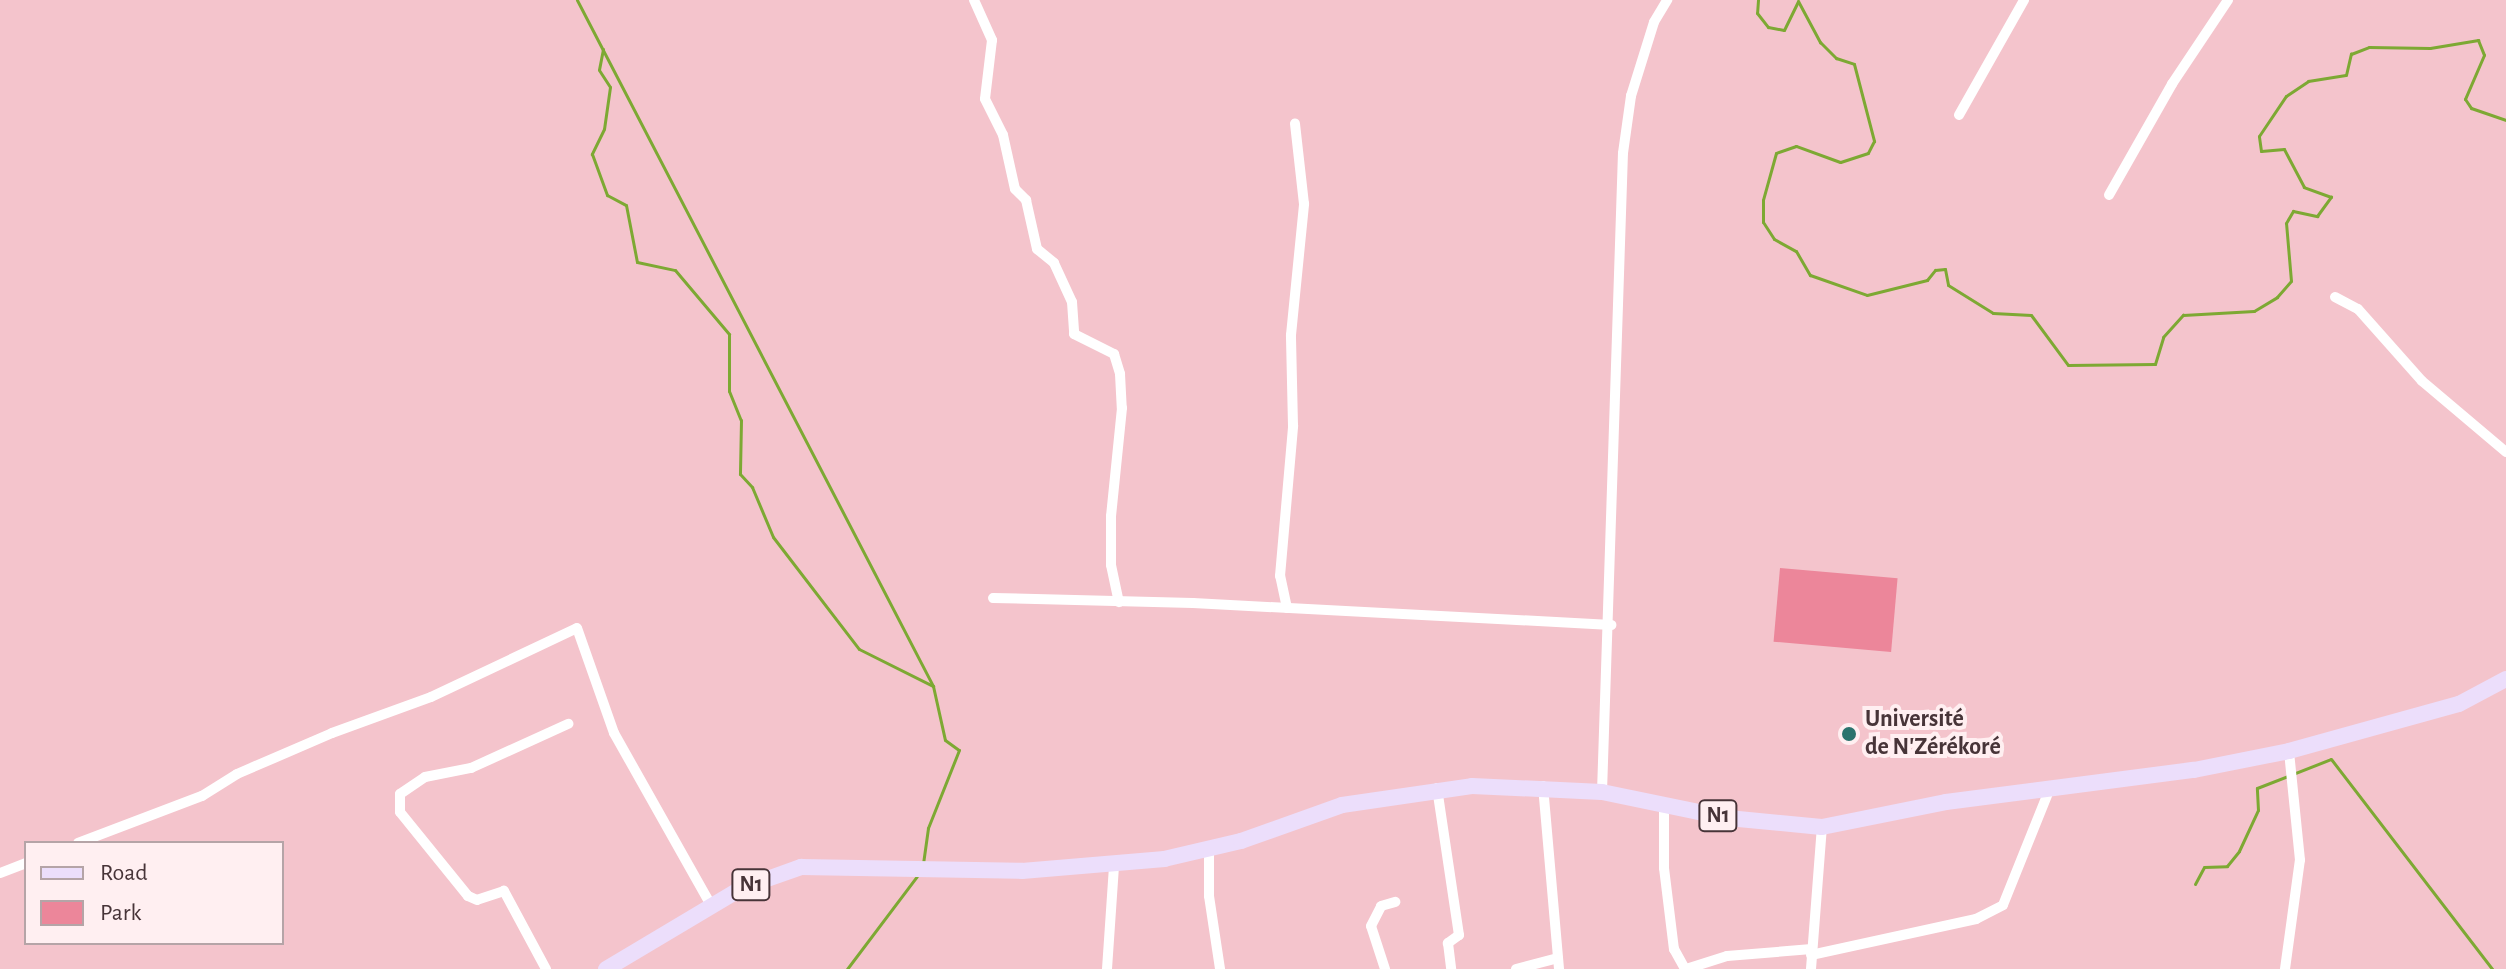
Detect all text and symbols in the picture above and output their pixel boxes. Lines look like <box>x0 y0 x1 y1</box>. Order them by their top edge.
place label: Université de N'Zérékoré <box>1865 706 2001 762</box>
marker: Université de N'Zérékoré <box>1840 725 1858 743</box>
road number: N1 <box>1698 798 1738 834</box>
legend <box>24 841 284 945</box>
text: Road <box>100 861 148 885</box>
road number: N1 <box>731 867 771 903</box>
text: Park <box>100 901 141 925</box>

